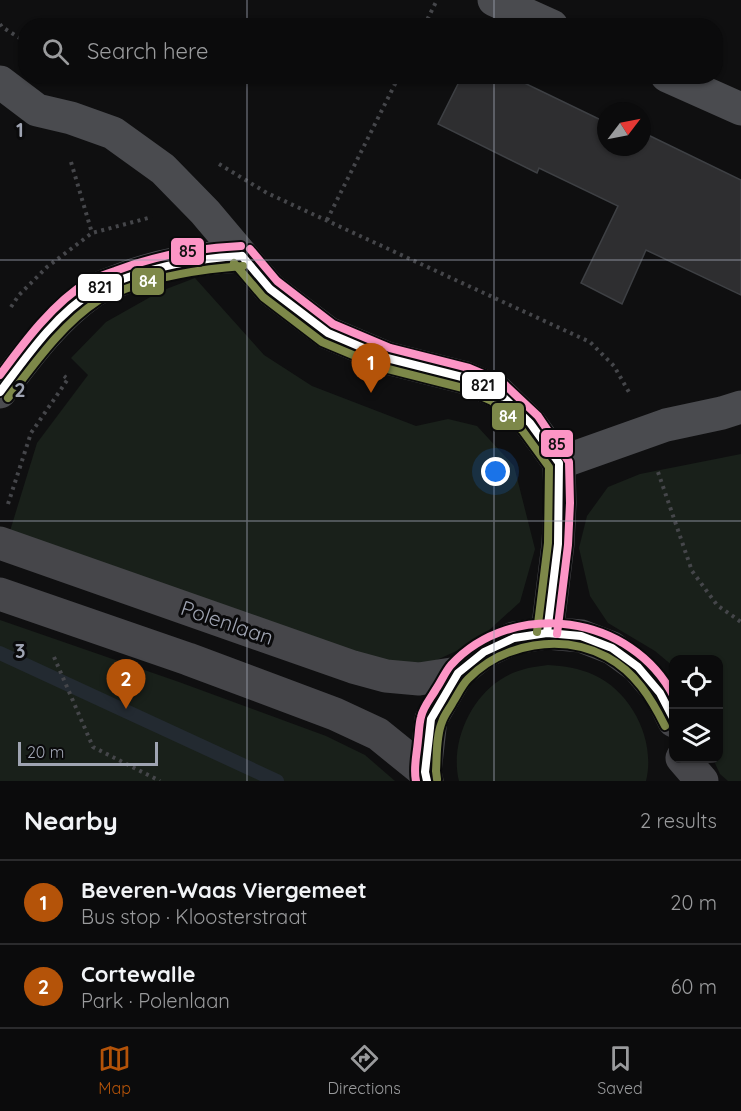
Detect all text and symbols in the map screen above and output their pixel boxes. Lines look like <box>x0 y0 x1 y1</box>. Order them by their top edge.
search box <box>18 18 723 84</box>
icon: search <box>39 35 72 68</box>
text: Search here <box>87 37 208 65</box>
north arrow <box>597 102 651 156</box>
text: 1 <box>16 117 24 142</box>
line badge: 85 <box>170 237 205 266</box>
text: 85 <box>179 241 197 261</box>
line badge: 84 <box>131 267 165 296</box>
text: 84 <box>139 271 158 291</box>
line badge: 821 <box>77 273 123 302</box>
text: 821 <box>88 277 112 297</box>
pin: 1 <box>352 344 391 393</box>
line badge: 821 <box>461 371 506 400</box>
text: 821 <box>471 375 495 395</box>
text: 2 <box>14 377 26 402</box>
line badge: 84 <box>491 402 525 431</box>
text: 84 <box>499 406 518 426</box>
line badge: 85 <box>540 429 574 458</box>
text: 85 <box>548 434 566 454</box>
your location <box>481 457 510 486</box>
street label: Polenlaan <box>178 594 277 650</box>
text: 3 <box>15 638 25 663</box>
map controls <box>669 655 723 763</box>
button: locate <box>669 655 723 709</box>
pin: 2 <box>106 660 146 709</box>
button: layers <box>669 709 723 763</box>
scale bar <box>18 739 158 766</box>
text: 20 m <box>27 742 64 762</box>
text: Nearby <box>24 804 118 837</box>
text: 2 results <box>640 808 717 833</box>
text: Beveren-Waas Viergemeet <box>81 876 367 904</box>
text: 1 <box>40 890 47 915</box>
text: 20 m <box>670 890 717 915</box>
text: Bus stop · Kloosterstraat <box>81 904 307 929</box>
text: Cortewalle <box>81 960 195 988</box>
text: 2 <box>38 974 49 999</box>
text: 60 m <box>671 974 717 999</box>
text: Park · Polenlaan <box>81 988 230 1013</box>
tab: Map <box>98 1042 131 1098</box>
tab: Directions <box>328 1042 401 1098</box>
tab: Saved <box>597 1042 643 1098</box>

